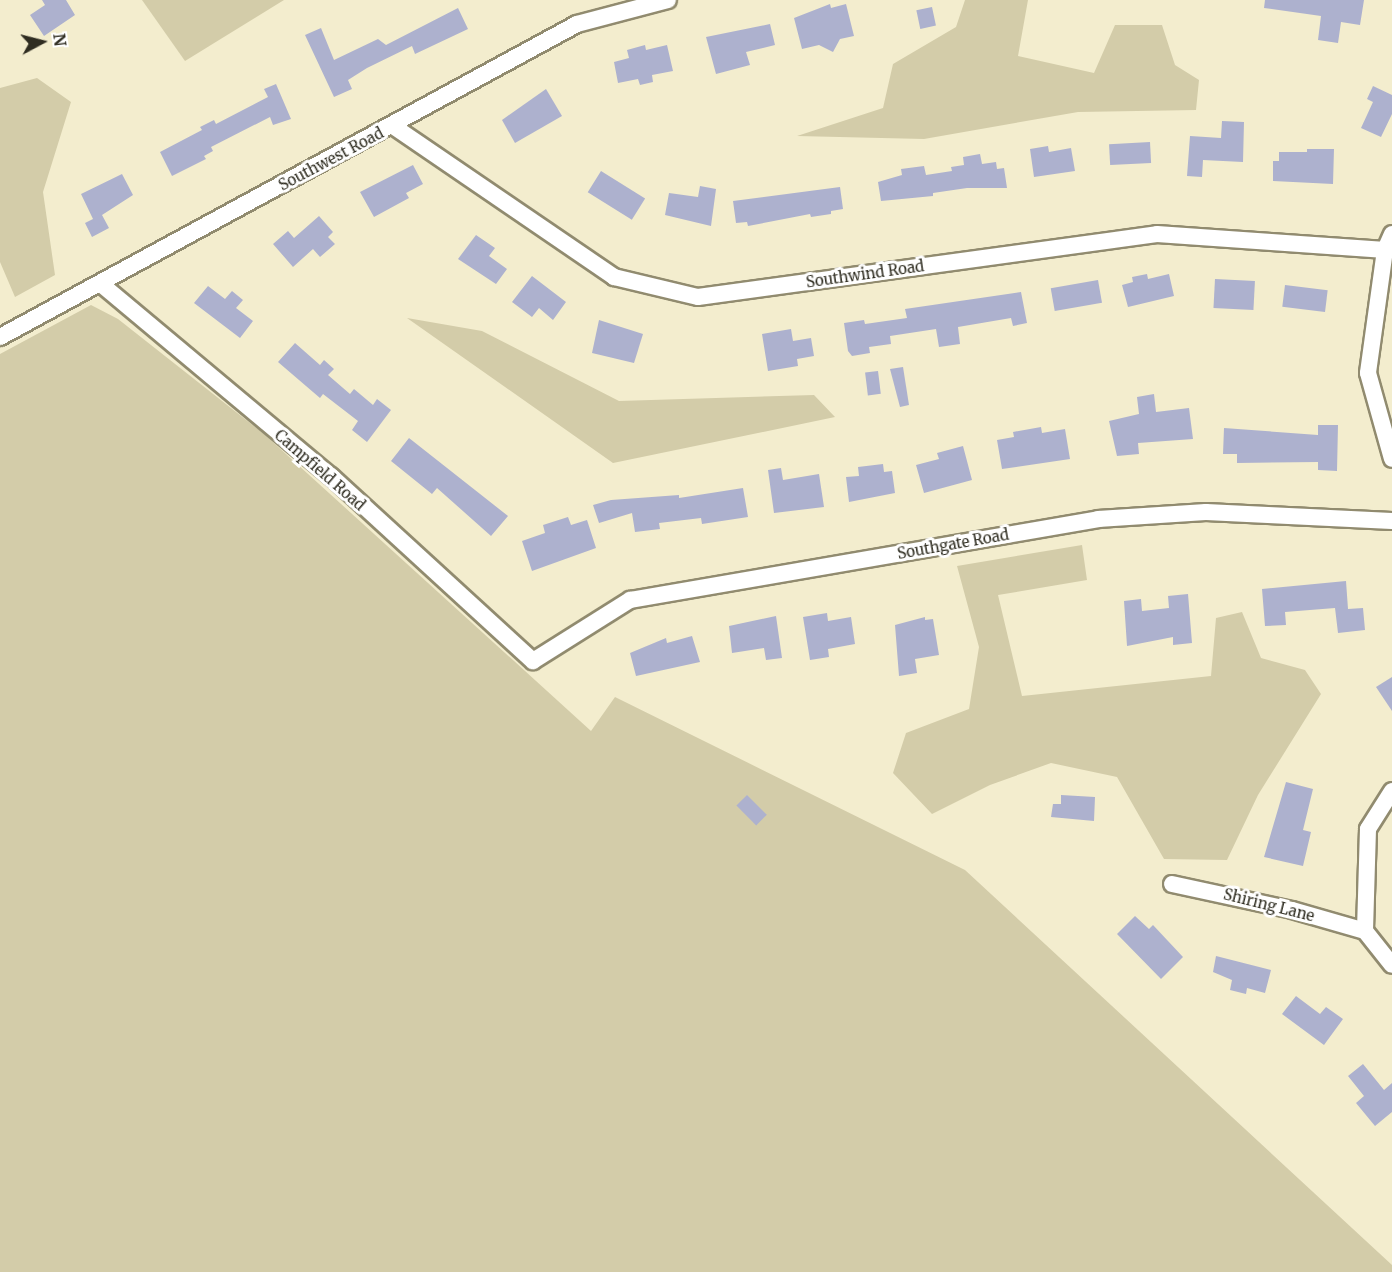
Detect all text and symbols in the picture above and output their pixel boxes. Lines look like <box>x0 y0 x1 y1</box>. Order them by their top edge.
north arrow <box>12 12 72 72</box>
text: N <box>49 32 71 47</box>
street label: Southwest Road <box>275 124 387 194</box>
street label: Southwind Road <box>805 257 925 291</box>
street label: Campfield Road <box>271 426 369 514</box>
street label: Southgate Road <box>896 525 1010 563</box>
street label: Shiring Lane <box>1222 885 1316 925</box>

